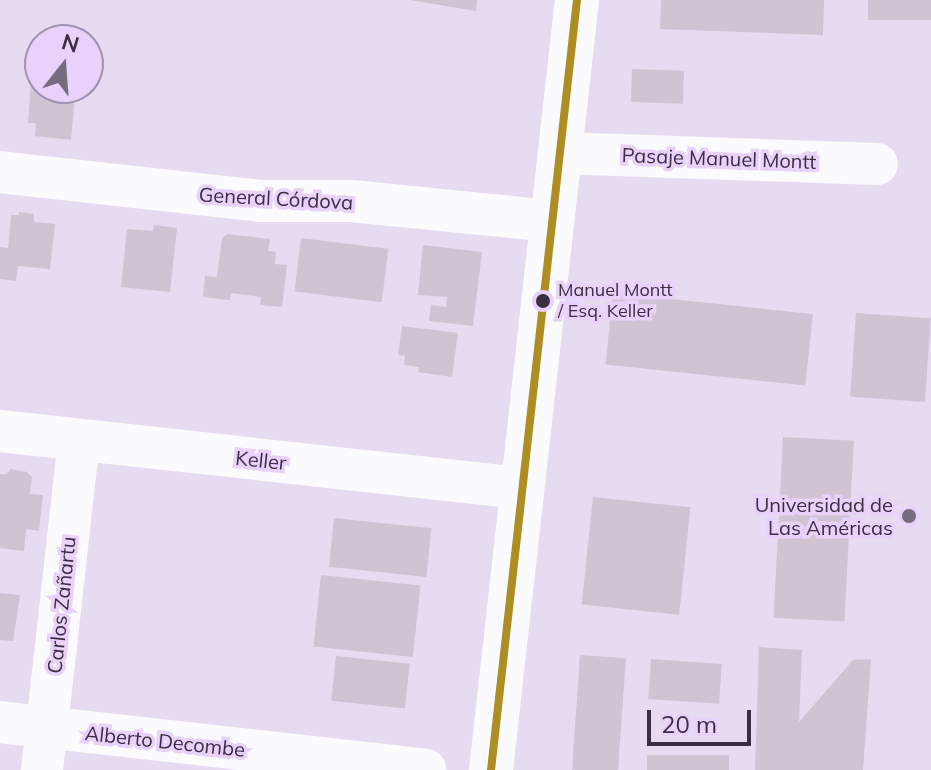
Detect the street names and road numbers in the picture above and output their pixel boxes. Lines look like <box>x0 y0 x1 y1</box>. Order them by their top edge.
street label: Pasaje Manuel Montt <box>621 143 817 173</box>
street label: General Córdova <box>198 182 354 214</box>
street label: Keller <box>234 445 288 475</box>
street label: Carlos Zañartu <box>42 535 80 675</box>
street label: Alberto Decombe <box>84 721 246 761</box>

